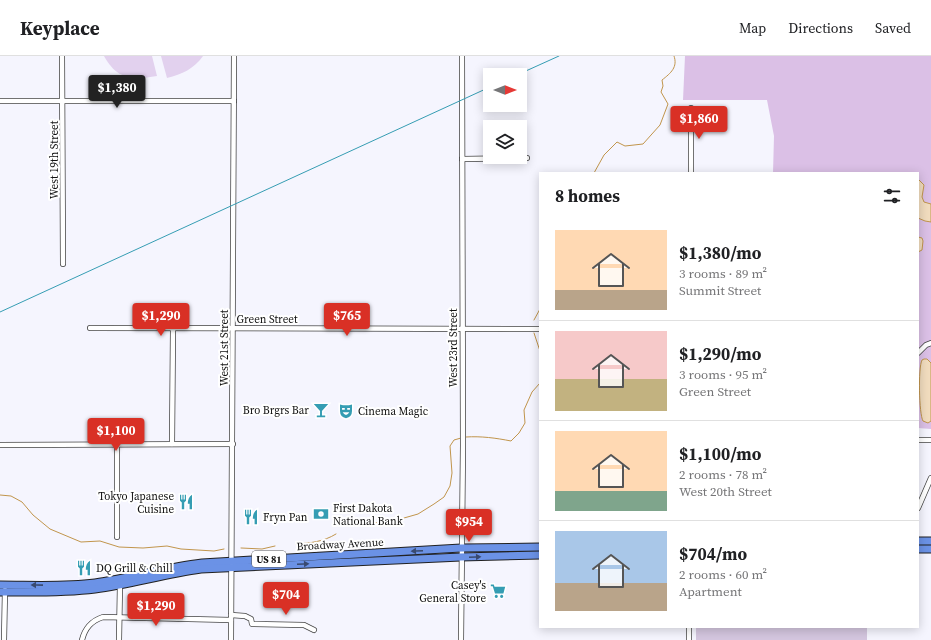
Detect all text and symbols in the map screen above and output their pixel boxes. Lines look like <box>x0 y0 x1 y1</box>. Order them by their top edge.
text: Keyplace <box>20 15 100 41</box>
text: Map <box>739 18 766 38</box>
text: Directions <box>788 18 853 38</box>
text: Saved <box>875 18 911 38</box>
north arrow <box>483 68 527 112</box>
map controls <box>483 68 527 164</box>
pin: $1,380 <box>84 75 150 109</box>
text: $1,380 <box>97 79 137 96</box>
pin: $1,860 <box>666 106 732 140</box>
text: $1,860 <box>679 110 719 127</box>
street label: West 19th Street <box>47 120 62 199</box>
button: layers <box>483 120 527 164</box>
text: 8 homes <box>555 184 620 208</box>
icon: filters <box>881 185 903 207</box>
text: $1,380/mo <box>679 241 761 265</box>
icon: home <box>587 246 635 294</box>
text: 3 rooms · 89 m² <box>679 265 767 282</box>
text: Summit Street <box>679 282 761 299</box>
pin: $1,290 <box>128 303 194 337</box>
pin: $765 <box>323 303 371 337</box>
text: $1,290 <box>141 307 181 324</box>
text: $765 <box>333 307 361 324</box>
street label: West 23rd Street <box>446 308 461 388</box>
street label: West 21st Street <box>217 309 232 386</box>
street label: Green Street <box>237 312 298 327</box>
text: $1,290/mo <box>679 342 761 366</box>
icon: home <box>587 347 635 395</box>
text: 3 rooms · 95 m² <box>679 366 767 383</box>
text: Green Street <box>679 383 751 400</box>
bar icon: Bro Brgrs Bar <box>312 401 330 419</box>
theatre icon: Cinema Magic <box>337 402 355 420</box>
place label: Bro Brgrs Bar <box>243 403 309 418</box>
place label: Cinema Magic <box>358 404 429 419</box>
pin: $1,100 <box>83 418 149 452</box>
text: $1,100 <box>96 422 136 439</box>
text: $1,100/mo <box>679 442 761 466</box>
icon: home <box>587 447 635 495</box>
text: 2 rooms · 78 m² <box>679 466 767 483</box>
text: West 20th Street <box>679 483 772 500</box>
place label: Tokyo Japanese Cuisine <box>98 489 174 517</box>
restaurant icon: Tokyo Japanese Cuisine <box>177 493 195 511</box>
place label: First Dakota National Bank <box>333 501 404 529</box>
bank icon: First Dakota National Bank <box>312 505 330 523</box>
restaurant icon: Fryn Pan <box>242 508 260 526</box>
pin: $954 <box>445 509 493 543</box>
place label: Fryn Pan <box>263 510 308 525</box>
text: $954 <box>455 513 483 530</box>
street label: Broadway Avenue <box>296 535 384 554</box>
text: $704/mo <box>679 542 747 566</box>
one-way arrow <box>411 547 423 554</box>
icon: home <box>587 547 635 595</box>
road number: US 81 <box>252 551 286 567</box>
one-way arrow <box>469 553 481 560</box>
restaurant icon: DQ Grill & Chill <box>75 559 93 577</box>
place label: DQ Grill & Chill <box>96 561 173 576</box>
one-way arrow <box>297 561 310 567</box>
text: 2 rooms · 60 m² <box>679 566 767 583</box>
place label: Casey's General Store <box>419 578 486 606</box>
one-way arrow <box>30 582 43 588</box>
pin: $704 <box>262 582 310 616</box>
supermarket icon: Casey's General Store <box>489 582 507 600</box>
text: Apartment <box>679 583 742 600</box>
text: $704 <box>272 586 300 603</box>
pin: $1,290 <box>123 593 189 627</box>
text: $1,290 <box>136 597 176 614</box>

